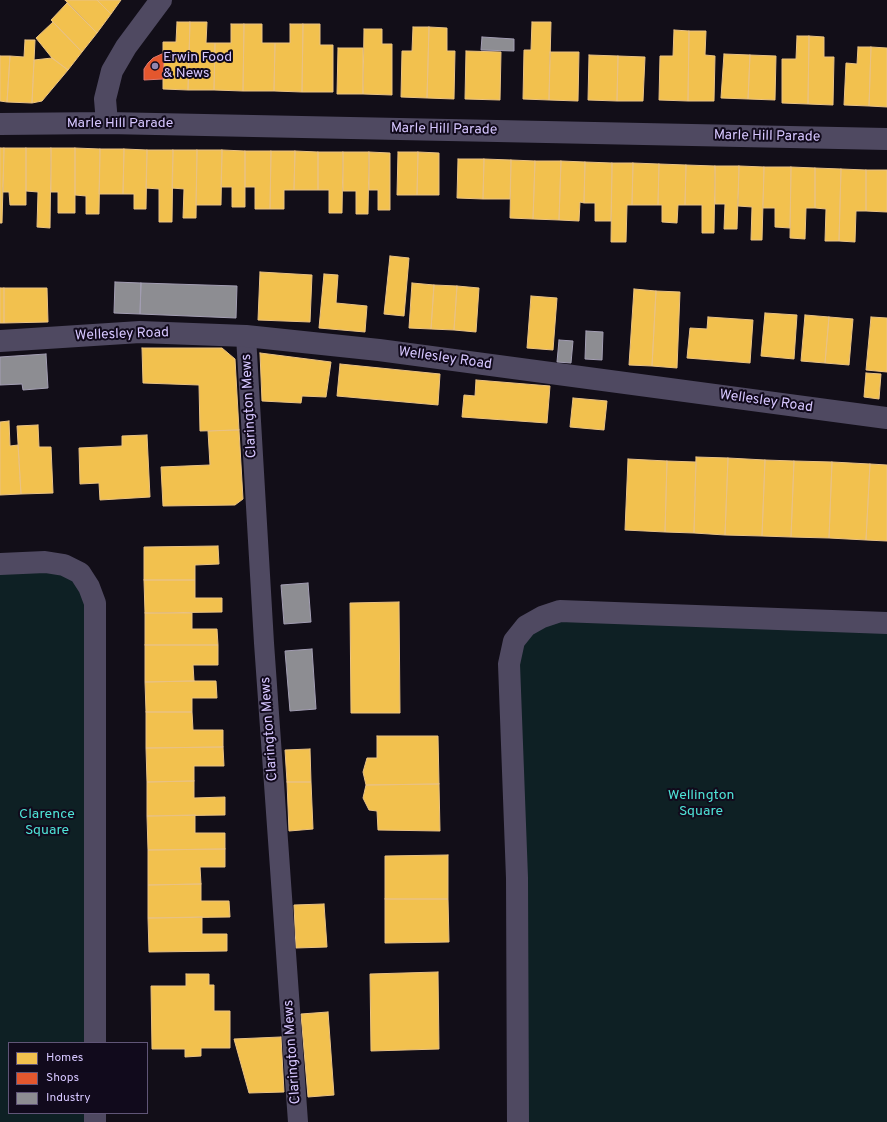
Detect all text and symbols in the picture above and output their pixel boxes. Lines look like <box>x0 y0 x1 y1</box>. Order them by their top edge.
place label: Erwin Food & News <box>163 50 232 82</box>
marker: Erwin Food & News <box>150 61 160 71</box>
street label: Marle Hill Parade <box>67 116 173 132</box>
street label: Marle Hill Parade <box>391 121 497 139</box>
street label: Marle Hill Parade <box>714 128 820 146</box>
street label: Wellesley Road <box>75 325 169 345</box>
street label: Wellesley Road <box>397 344 493 374</box>
street label: Clarington Mews <box>239 353 261 459</box>
street label: Wellesley Road <box>718 387 814 417</box>
street label: Clarington Mews <box>258 676 282 782</box>
park label: Wellington Square <box>668 788 734 820</box>
park label: Clarence Square <box>19 807 75 840</box>
street label: Clarington Mews <box>281 999 305 1105</box>
legend <box>8 1042 148 1114</box>
text: Homes <box>46 1050 83 1066</box>
text: Shops <box>46 1070 79 1086</box>
text: Industry <box>46 1090 91 1106</box>

